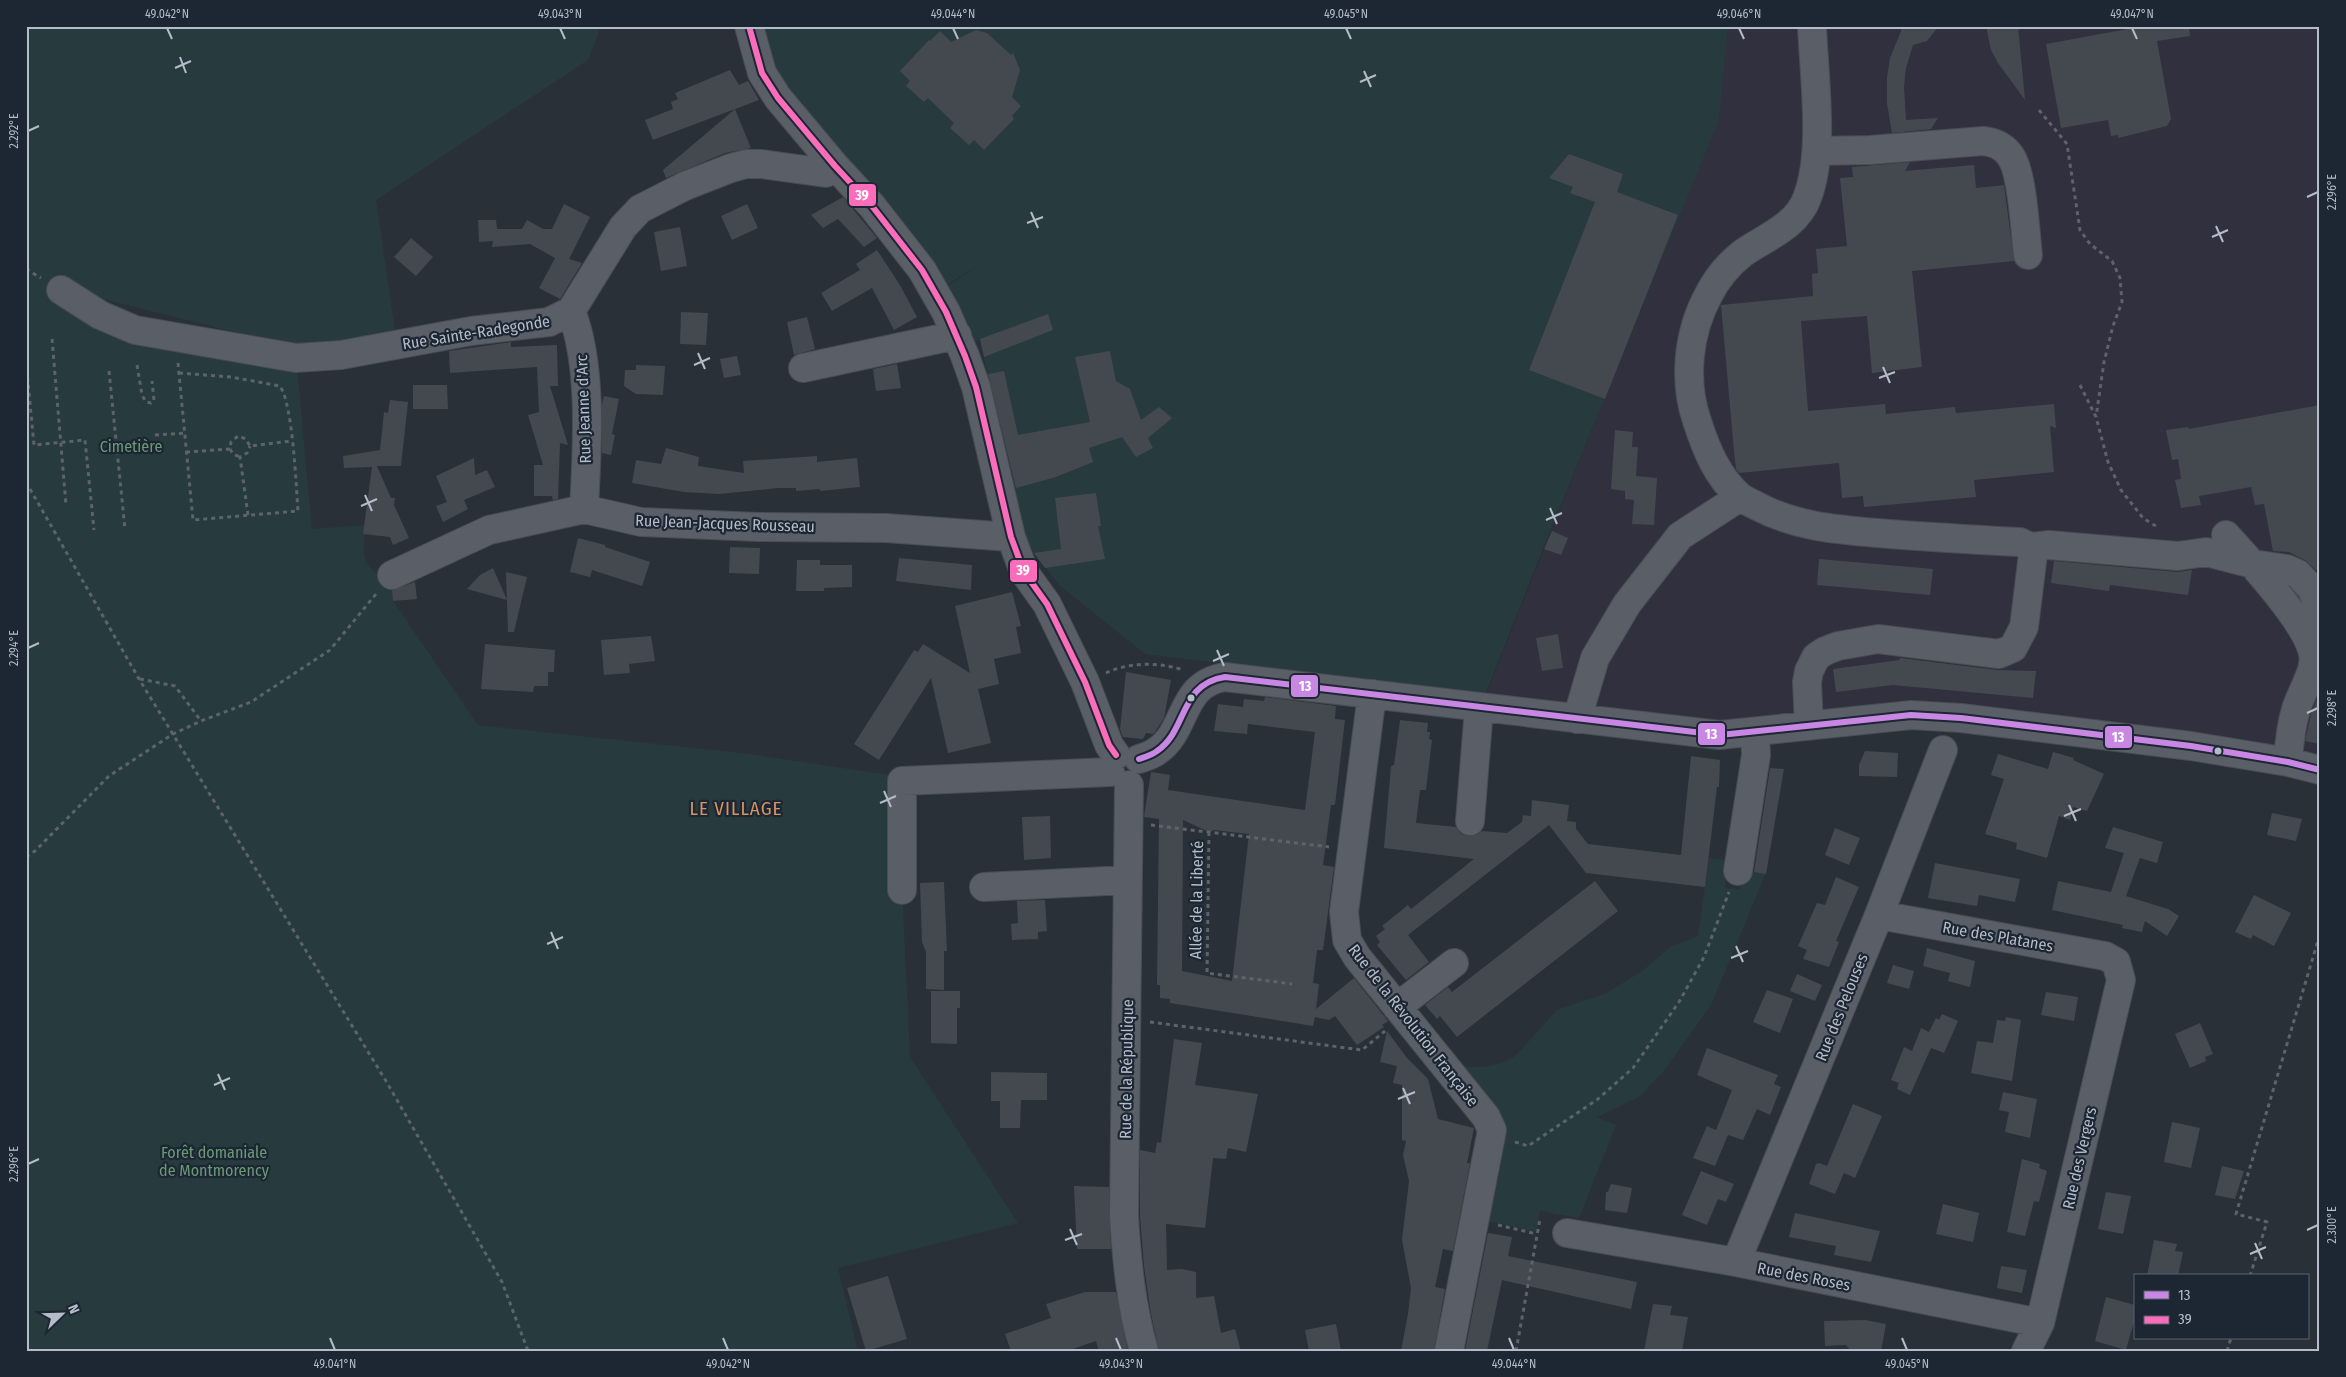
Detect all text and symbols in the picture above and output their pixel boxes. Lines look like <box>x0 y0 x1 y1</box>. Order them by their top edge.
text: 49.042°N <box>145 7 189 21</box>
text: 49.043°N <box>538 7 582 21</box>
text: 49.044°N <box>931 7 975 21</box>
text: 49.045°N <box>1324 7 1368 21</box>
text: 49.046°N <box>1717 7 1761 21</box>
text: 49.047°N <box>2110 7 2154 21</box>
text: 2.292°E <box>7 113 21 149</box>
text: 2.296°E <box>2325 174 2339 210</box>
line badge: 39 <box>848 183 877 207</box>
text: 39 <box>854 187 869 204</box>
street label: Rue Sainte-Radegonde <box>401 311 551 354</box>
street label: Rue Jeanne d'Arc <box>572 354 595 464</box>
park label: Cimetière <box>100 437 162 456</box>
street label: Rue Jean-Jacques Rousseau <box>635 511 815 536</box>
line badge: 39 <box>1009 559 1038 583</box>
text: 39 <box>1015 562 1030 579</box>
text: 2.294°E <box>7 630 21 666</box>
line badge: 13 <box>1290 674 1319 698</box>
text: 13 <box>1299 678 1312 695</box>
text: 2.298°E <box>2325 690 2339 726</box>
unlabelled marker <box>1186 693 1196 703</box>
line badge: 13 <box>1697 722 1726 746</box>
line badge: 13 <box>2104 725 2133 749</box>
text: 13 <box>1705 726 1718 743</box>
text: 13 <box>2112 729 2125 746</box>
unlabelled marker <box>2213 746 2223 756</box>
district label: LE VILLAGE <box>690 797 782 820</box>
street label: Allée de la Liberté <box>1186 841 1207 959</box>
street label: Rue des Platanes <box>1941 917 2055 956</box>
street label: Rue de la Révolution Française <box>1345 941 1483 1110</box>
street label: Rue des Pelouses <box>1811 951 1872 1064</box>
street label: Rue de la République <box>1116 999 1137 1139</box>
street label: Rue des Vergers <box>2059 1105 2100 1211</box>
park label: Forêt domaniale de Montmorency <box>159 1143 270 1180</box>
text: 2.296°E <box>7 1146 21 1182</box>
text: 2.300°E <box>2325 1206 2339 1244</box>
street label: Rue des Roses <box>1756 1258 1852 1295</box>
legend <box>2134 1274 2308 1340</box>
text: 13 <box>2178 1286 2191 1304</box>
north arrow <box>38 1290 88 1340</box>
text: N <box>64 1302 83 1316</box>
text: 39 <box>2178 1310 2192 1328</box>
text: 49.041°N <box>314 1357 356 1371</box>
text: 49.042°N <box>706 1357 750 1371</box>
text: 49.043°N <box>1099 1357 1143 1371</box>
text: 49.044°N <box>1492 1357 1536 1371</box>
text: 49.045°N <box>1885 1357 1929 1371</box>

